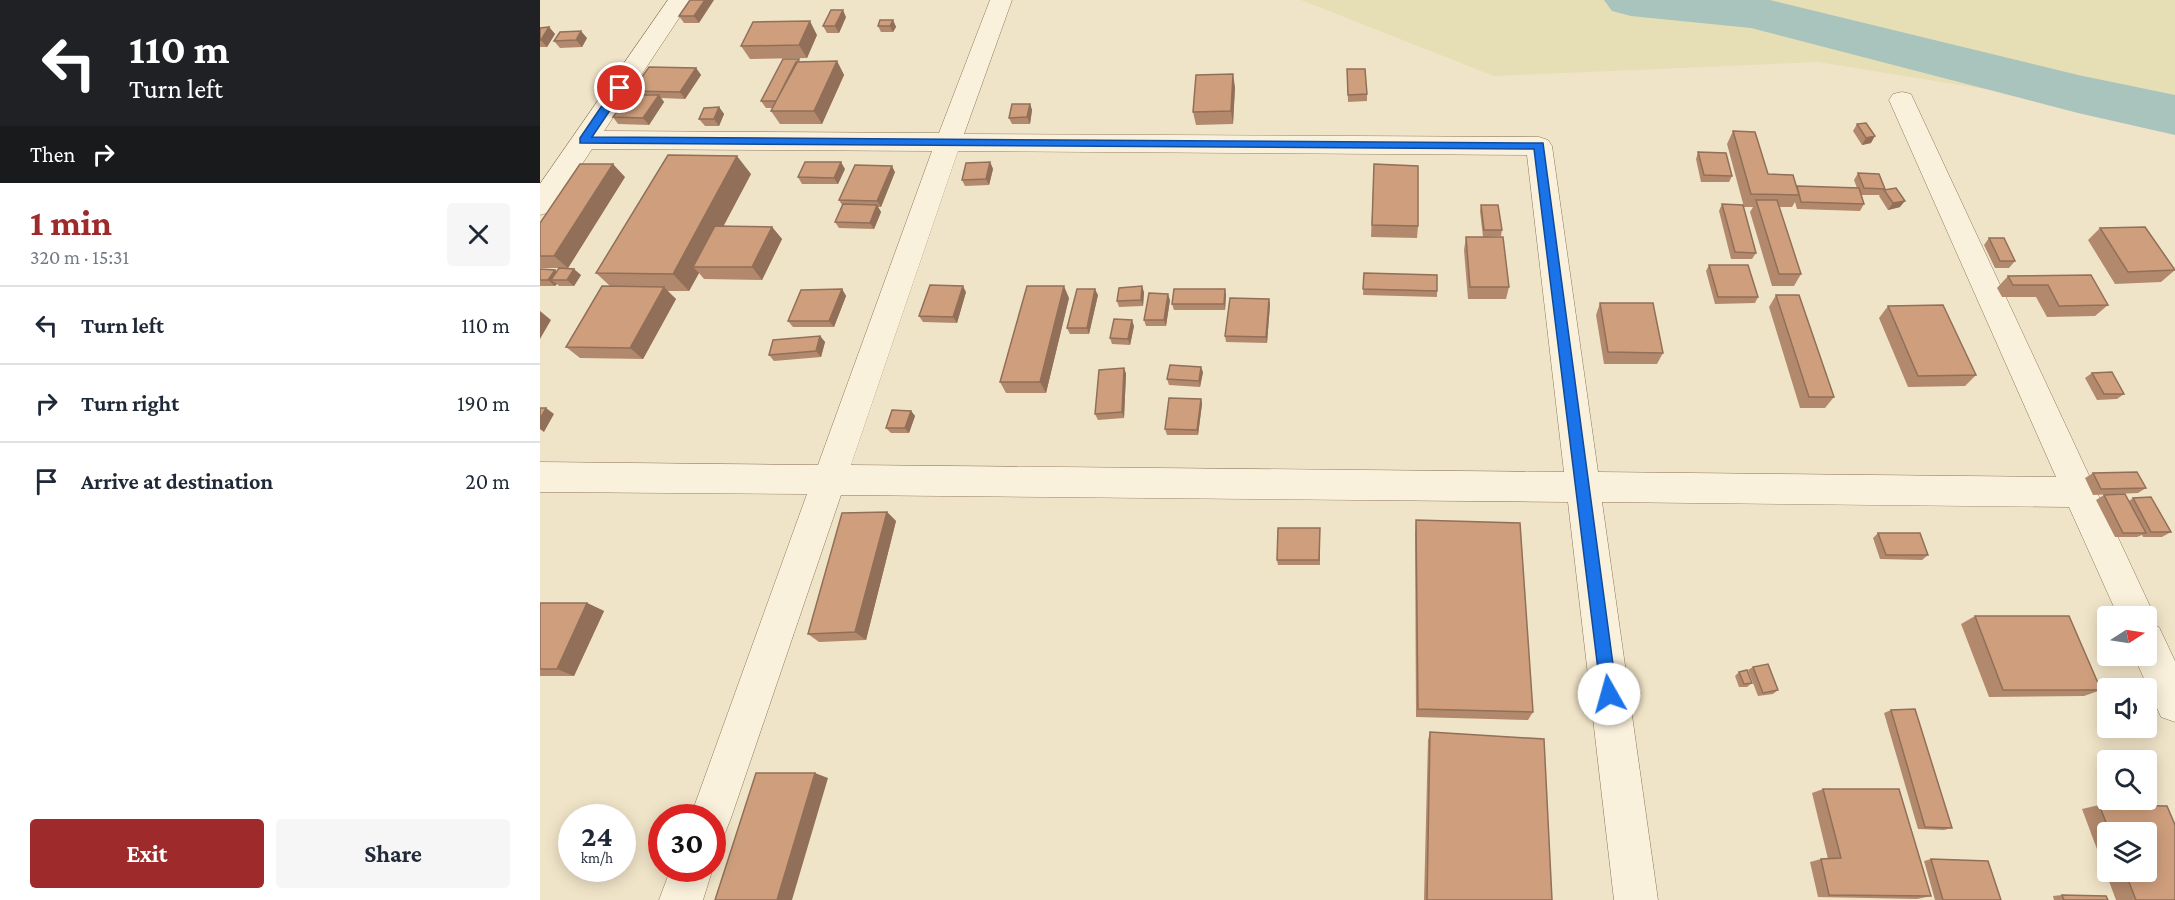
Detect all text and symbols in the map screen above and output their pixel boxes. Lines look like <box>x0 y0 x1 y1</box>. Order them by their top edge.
icon: left <box>30 24 108 102</box>
text: 110 m <box>129 25 230 72</box>
pin <box>594 62 645 113</box>
icon: arrive <box>603 71 636 104</box>
text: Turn left <box>129 74 223 104</box>
icon: right <box>87 138 120 171</box>
text: Then <box>30 142 75 167</box>
text: 1 min <box>30 203 112 243</box>
button: close <box>447 203 510 266</box>
text: 320 m · 15:31 <box>30 246 129 268</box>
icon: left <box>30 309 63 342</box>
text: Turn left <box>81 313 164 338</box>
text: 110 m <box>461 313 510 338</box>
icon: right <box>30 387 63 420</box>
text: Turn right <box>81 391 179 416</box>
text: 190 m <box>457 391 510 416</box>
icon: arrive <box>30 465 63 498</box>
text: Arrive at destination <box>81 469 273 494</box>
text: 20 m <box>465 469 510 494</box>
north arrow <box>2097 606 2157 666</box>
map controls <box>2097 606 2157 882</box>
position arrow <box>1577 662 1641 726</box>
button: sound <box>2097 678 2157 738</box>
button: search <box>2097 750 2157 810</box>
speed limit sign: 30 <box>648 804 726 882</box>
button: Exit <box>30 819 264 888</box>
button: Share <box>276 819 510 888</box>
text: 24 <box>581 819 613 852</box>
button: layers <box>2097 822 2157 882</box>
text: km/h <box>581 850 613 866</box>

